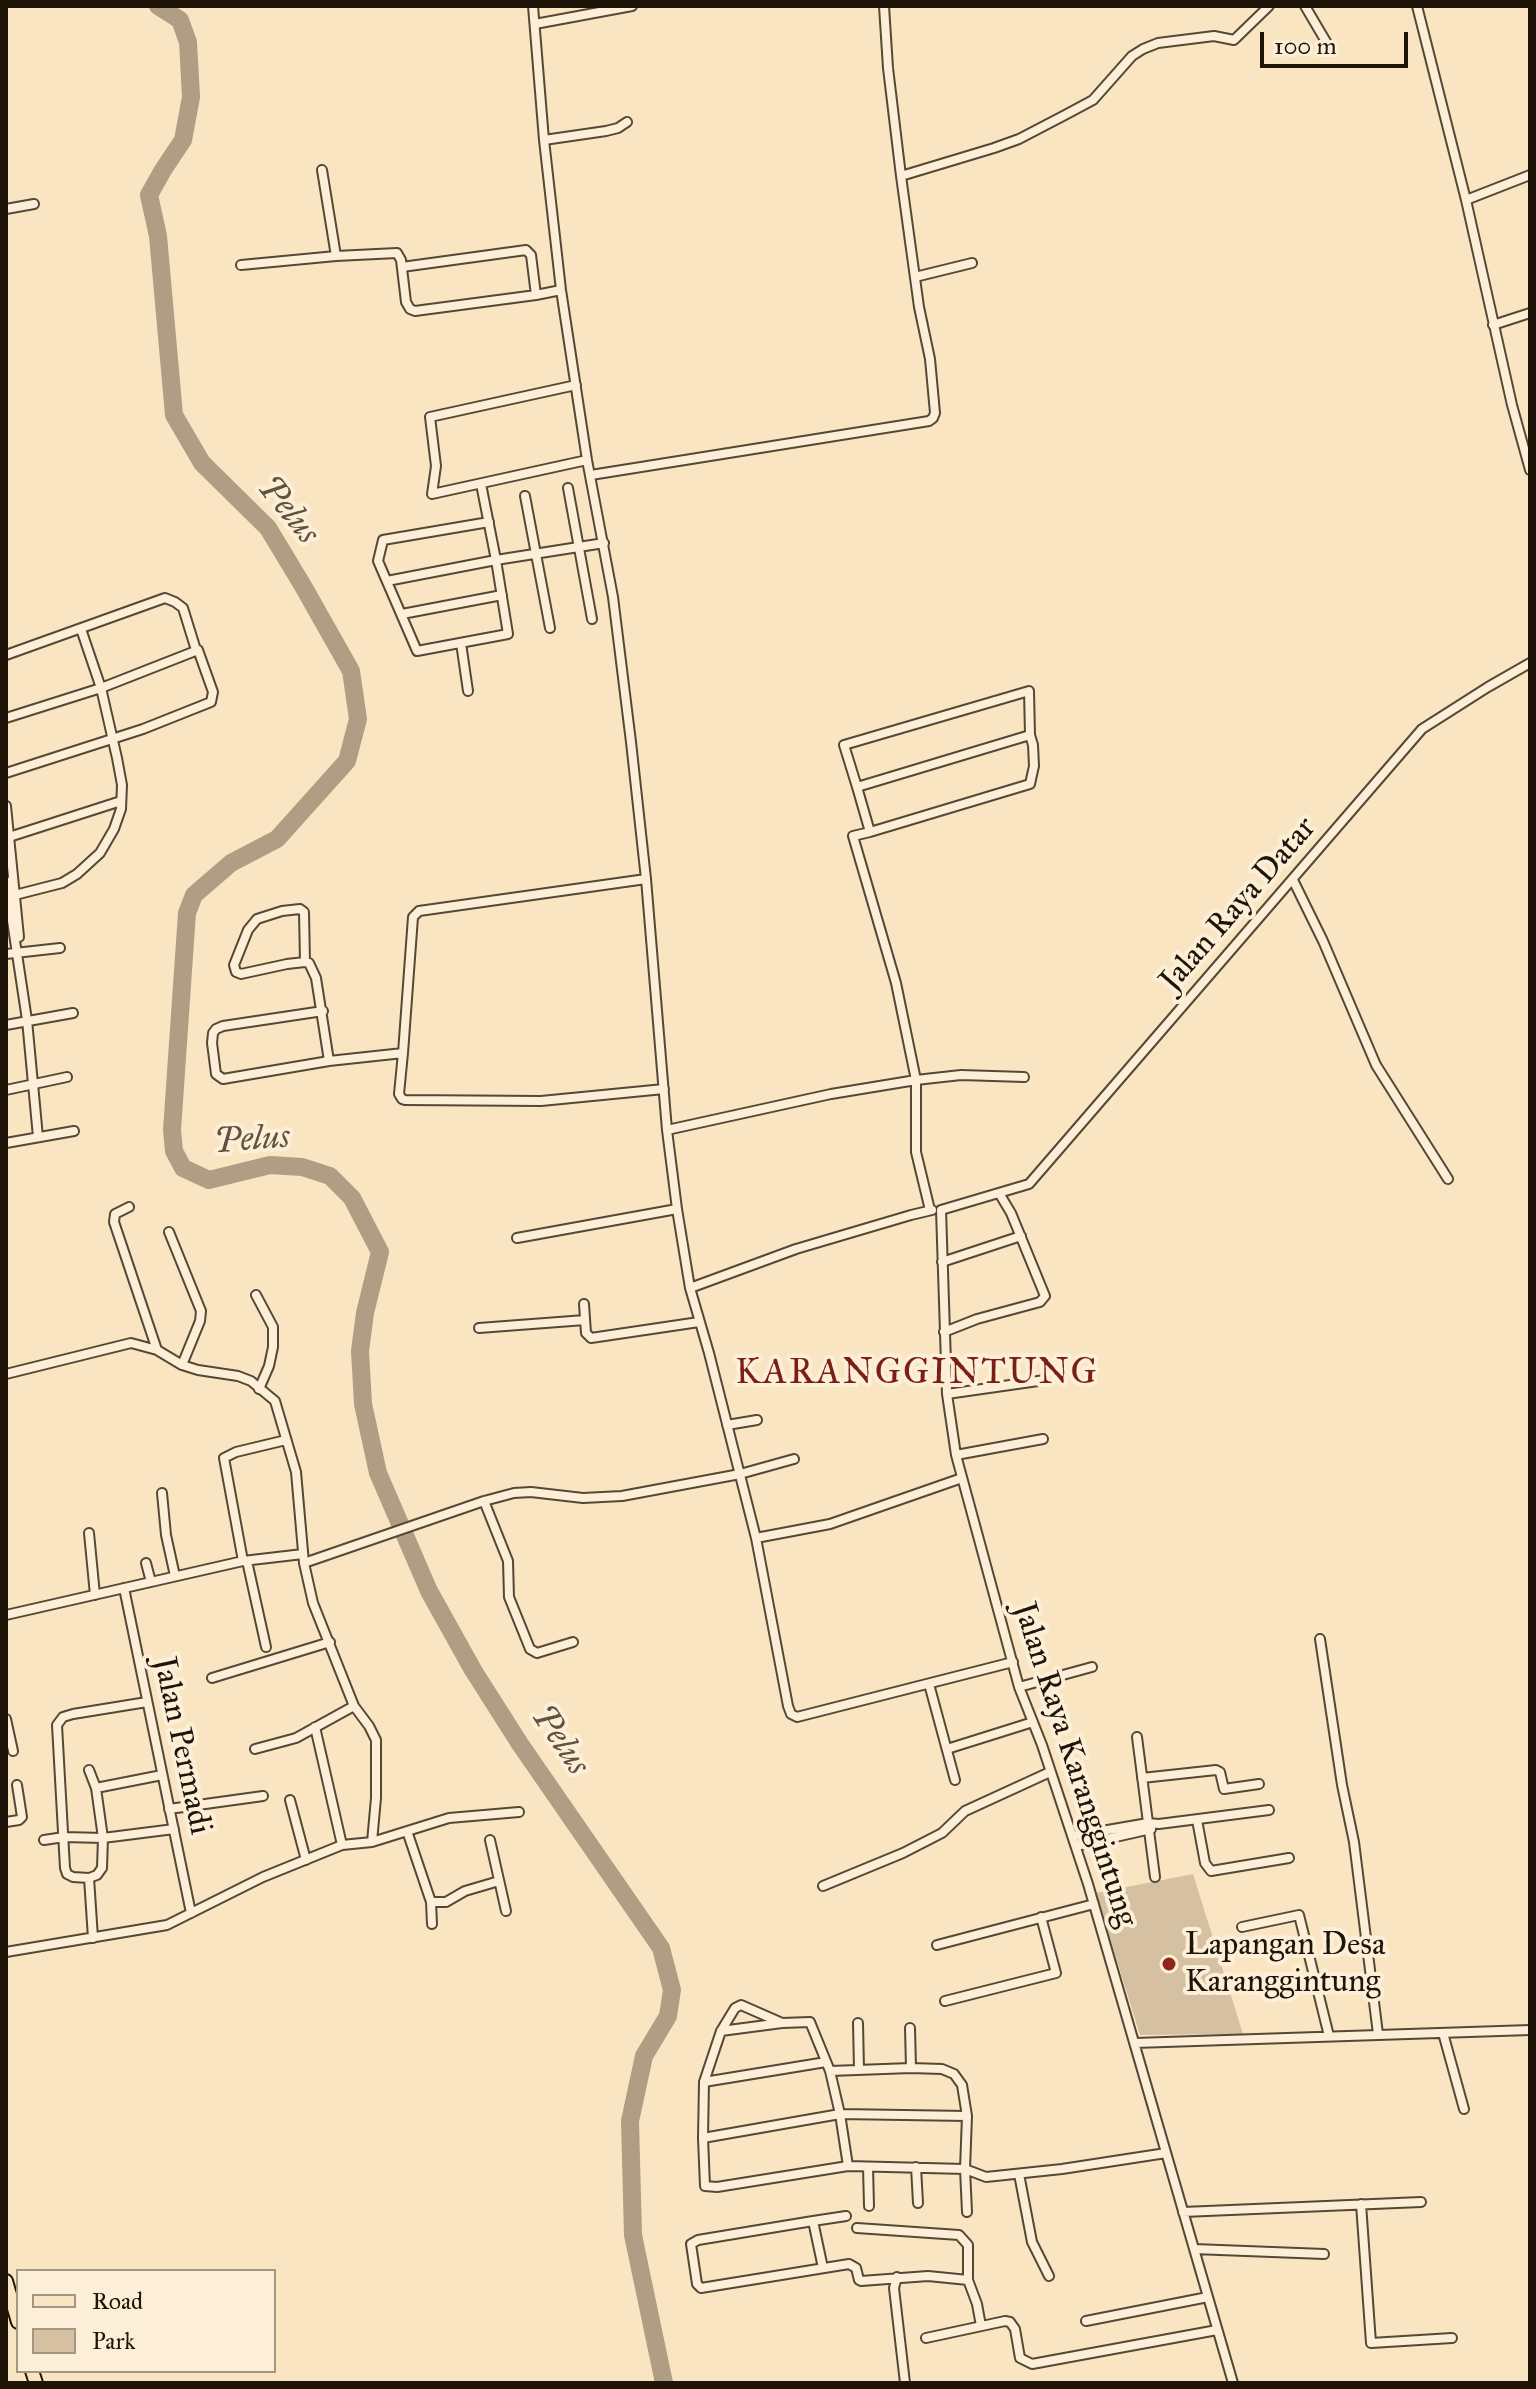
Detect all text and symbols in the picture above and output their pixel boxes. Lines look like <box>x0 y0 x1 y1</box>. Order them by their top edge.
scale bar <box>1264 16 1412 66</box>
text: 100 m <box>1274 31 1337 61</box>
water label: Pelus <box>247 469 327 553</box>
street label: Jalan Raya Datar <box>1153 810 1325 1000</box>
water label: Pelus <box>213 1118 291 1164</box>
district label: KARANGGINTUNG <box>735 1352 1099 1396</box>
street label: Jalan Raya Karanggintung <box>1003 1598 1145 1932</box>
street label: Jalan Permadi <box>143 1654 219 1838</box>
water label: Pelus <box>521 1698 597 1784</box>
place label: Lapangan Desa Karanggintung <box>1185 1927 1385 2002</box>
marker: Lapangan Desa Karanggintung <box>1160 1955 1178 1973</box>
legend <box>16 2269 276 2373</box>
text: Road <box>92 2286 143 2316</box>
text: Park <box>92 2326 135 2356</box>

